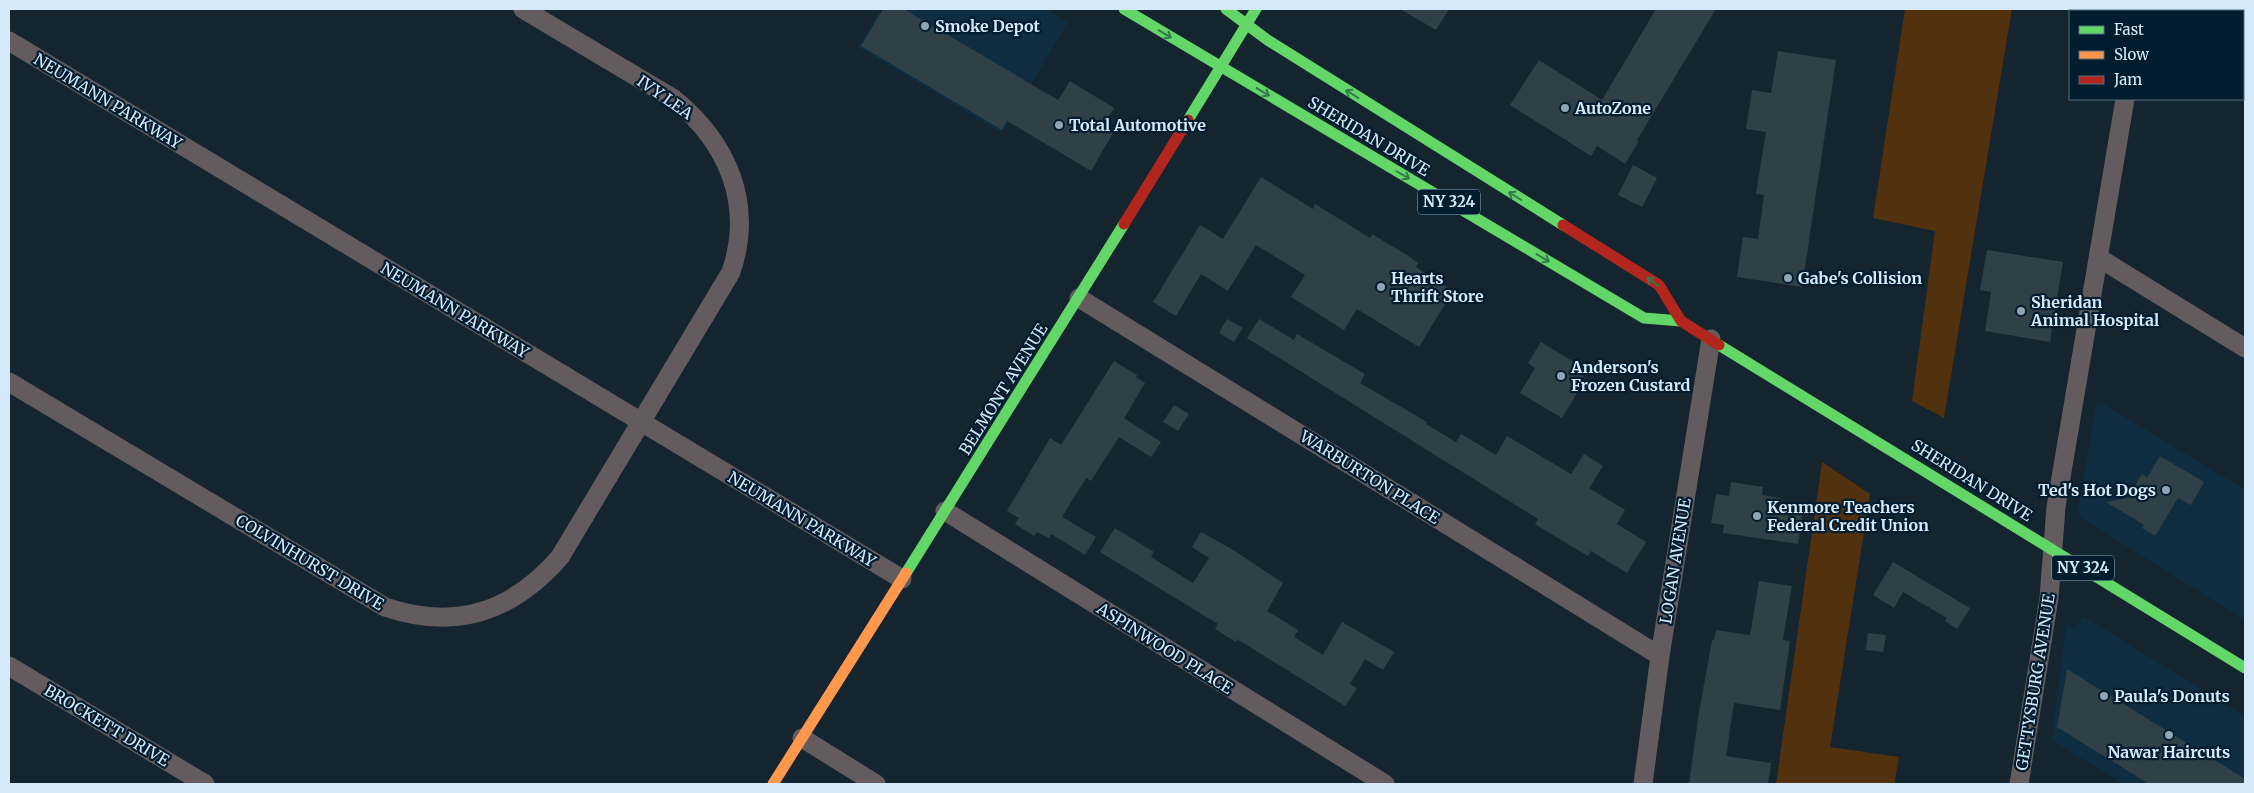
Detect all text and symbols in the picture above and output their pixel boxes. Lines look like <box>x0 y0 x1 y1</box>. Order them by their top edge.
legend <box>2069 10 2244 100</box>
place label: Smoke Depot <box>935 16 1041 36</box>
marker: Smoke Depot <box>919 20 931 32</box>
text: Fast <box>2114 20 2144 39</box>
one-way arrow <box>1158 29 1172 39</box>
text: Slow <box>2114 45 2149 64</box>
street label: NEUMANN PARKWAY <box>30 49 186 153</box>
text: Jam <box>2113 70 2142 89</box>
street label: IVY LEA <box>633 71 697 124</box>
one-way arrow <box>1256 88 1270 98</box>
one-way arrow <box>1346 88 1360 98</box>
street label: SHERIDAN DRIVE <box>1304 92 1434 181</box>
place label: AutoZone <box>1574 98 1651 118</box>
marker: AutoZone <box>1559 102 1571 114</box>
place label: Total Automotive <box>1069 115 1206 135</box>
marker: Total Automotive <box>1053 119 1065 131</box>
one-way arrow <box>1395 171 1409 181</box>
road number: NY 324 <box>1418 190 1480 214</box>
one-way arrow <box>1508 191 1522 202</box>
one-way arrow <box>1535 253 1550 263</box>
street label: NEUMANN PARKWAY <box>377 258 533 362</box>
place label: Hearts Thrift Store <box>1391 268 1484 306</box>
place label: Gabe's Collision <box>1798 268 1922 288</box>
marker: Gabe's Collision <box>1782 272 1794 284</box>
one-way arrow <box>1646 277 1660 287</box>
marker: Hearts Thrift Store <box>1375 281 1387 293</box>
place label: Sheridan Animal Hospital <box>2030 292 2159 330</box>
marker: Sheridan Animal Hospital <box>2015 305 2027 317</box>
street label: BELMONT AVENUE <box>955 319 1052 458</box>
place label: Anderson's Frozen Custard <box>1570 357 1690 395</box>
marker: Anderson's Frozen Custard <box>1555 370 1567 382</box>
street label: WARBURTON PLACE <box>1296 425 1444 529</box>
street label: SHERIDAN DRIVE <box>1908 435 2037 526</box>
street label: NEUMANN PARKWAY <box>724 467 880 571</box>
place label: Ted's Hot Dogs <box>2038 480 2156 500</box>
marker: Ted's Hot Dogs <box>2160 484 2172 496</box>
street label: LOGAN AVENUE <box>1655 496 1695 625</box>
place label: Kenmore Teachers Federal Credit Union <box>1767 497 1929 535</box>
street label: COLVINHURST DRIVE <box>232 510 388 615</box>
marker: Kenmore Teachers Federal Credit Union <box>1751 510 1763 522</box>
road number: NY 324 <box>2052 556 2114 580</box>
street label: GETTYSBURG AVENUE <box>2011 591 2059 772</box>
street label: ASPINWOOD PLACE <box>1092 597 1237 698</box>
street label: BROCKETT DRIVE <box>41 680 174 771</box>
place label: Paula's Donuts <box>2114 686 2230 706</box>
marker: Paula's Donuts <box>2098 690 2110 702</box>
marker: Nawar Haircuts <box>2163 729 2175 741</box>
place label: Nawar Haircuts <box>2108 742 2230 762</box>

